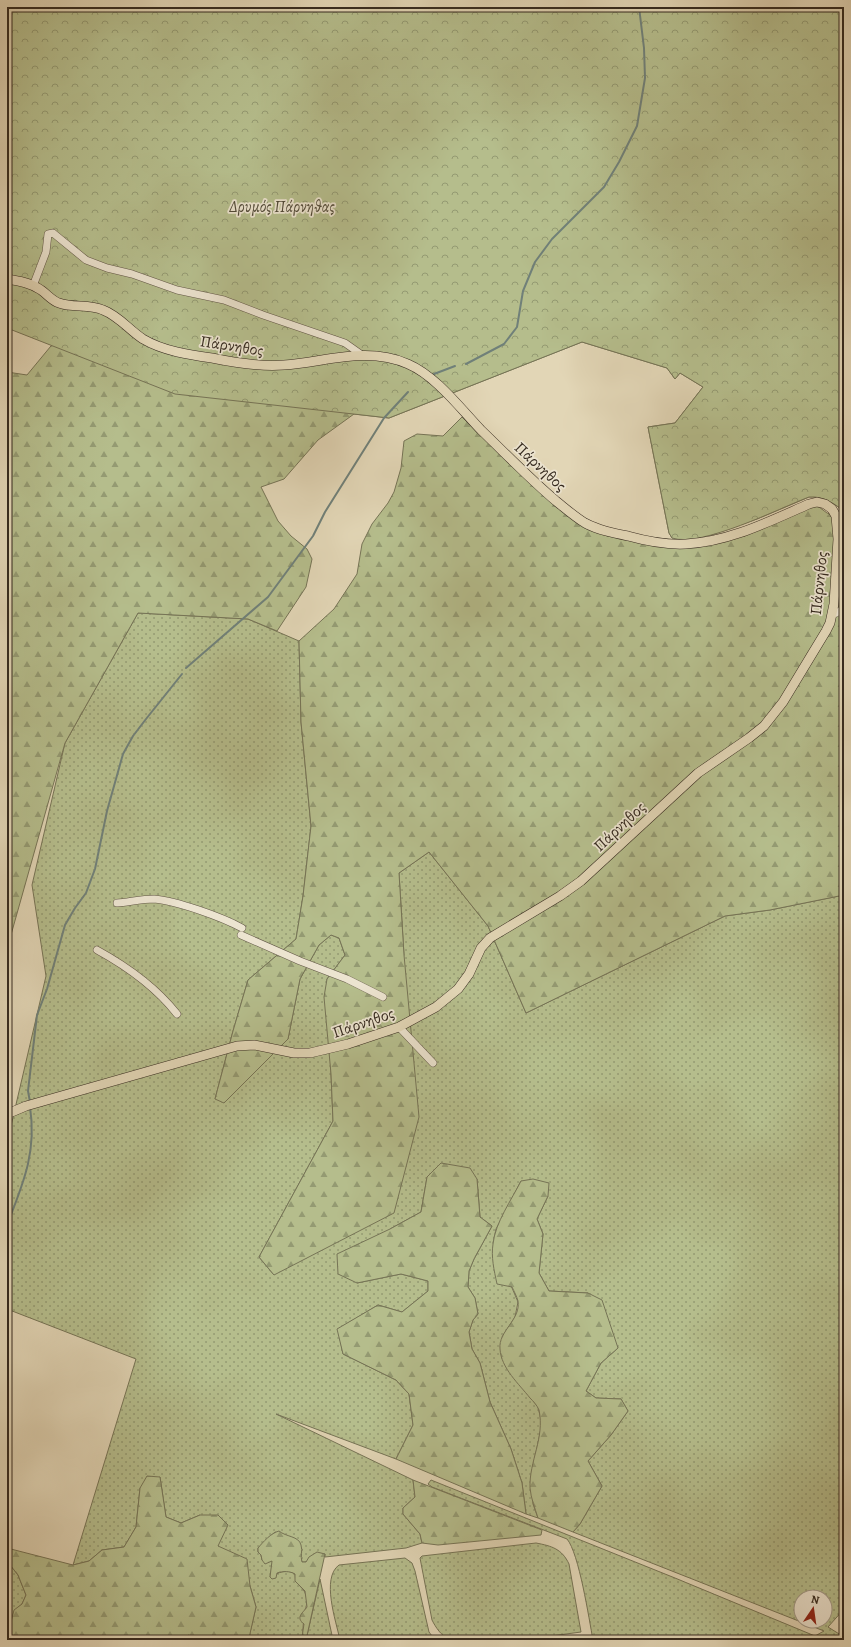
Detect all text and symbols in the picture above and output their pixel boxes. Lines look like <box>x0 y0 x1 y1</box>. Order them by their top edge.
park label: Δρυμός Πάρνηθας <box>228 196 335 218</box>
street label: Πάρνηθος <box>199 330 265 362</box>
street label: Πάρνηθος <box>509 437 571 497</box>
street label: Πάρνηθος <box>805 550 833 616</box>
street label: Πάρνηθος <box>589 797 651 857</box>
street label: Πάρνηθος <box>330 1002 397 1044</box>
north arrow <box>793 1589 833 1629</box>
text: N <box>810 1592 821 1608</box>

